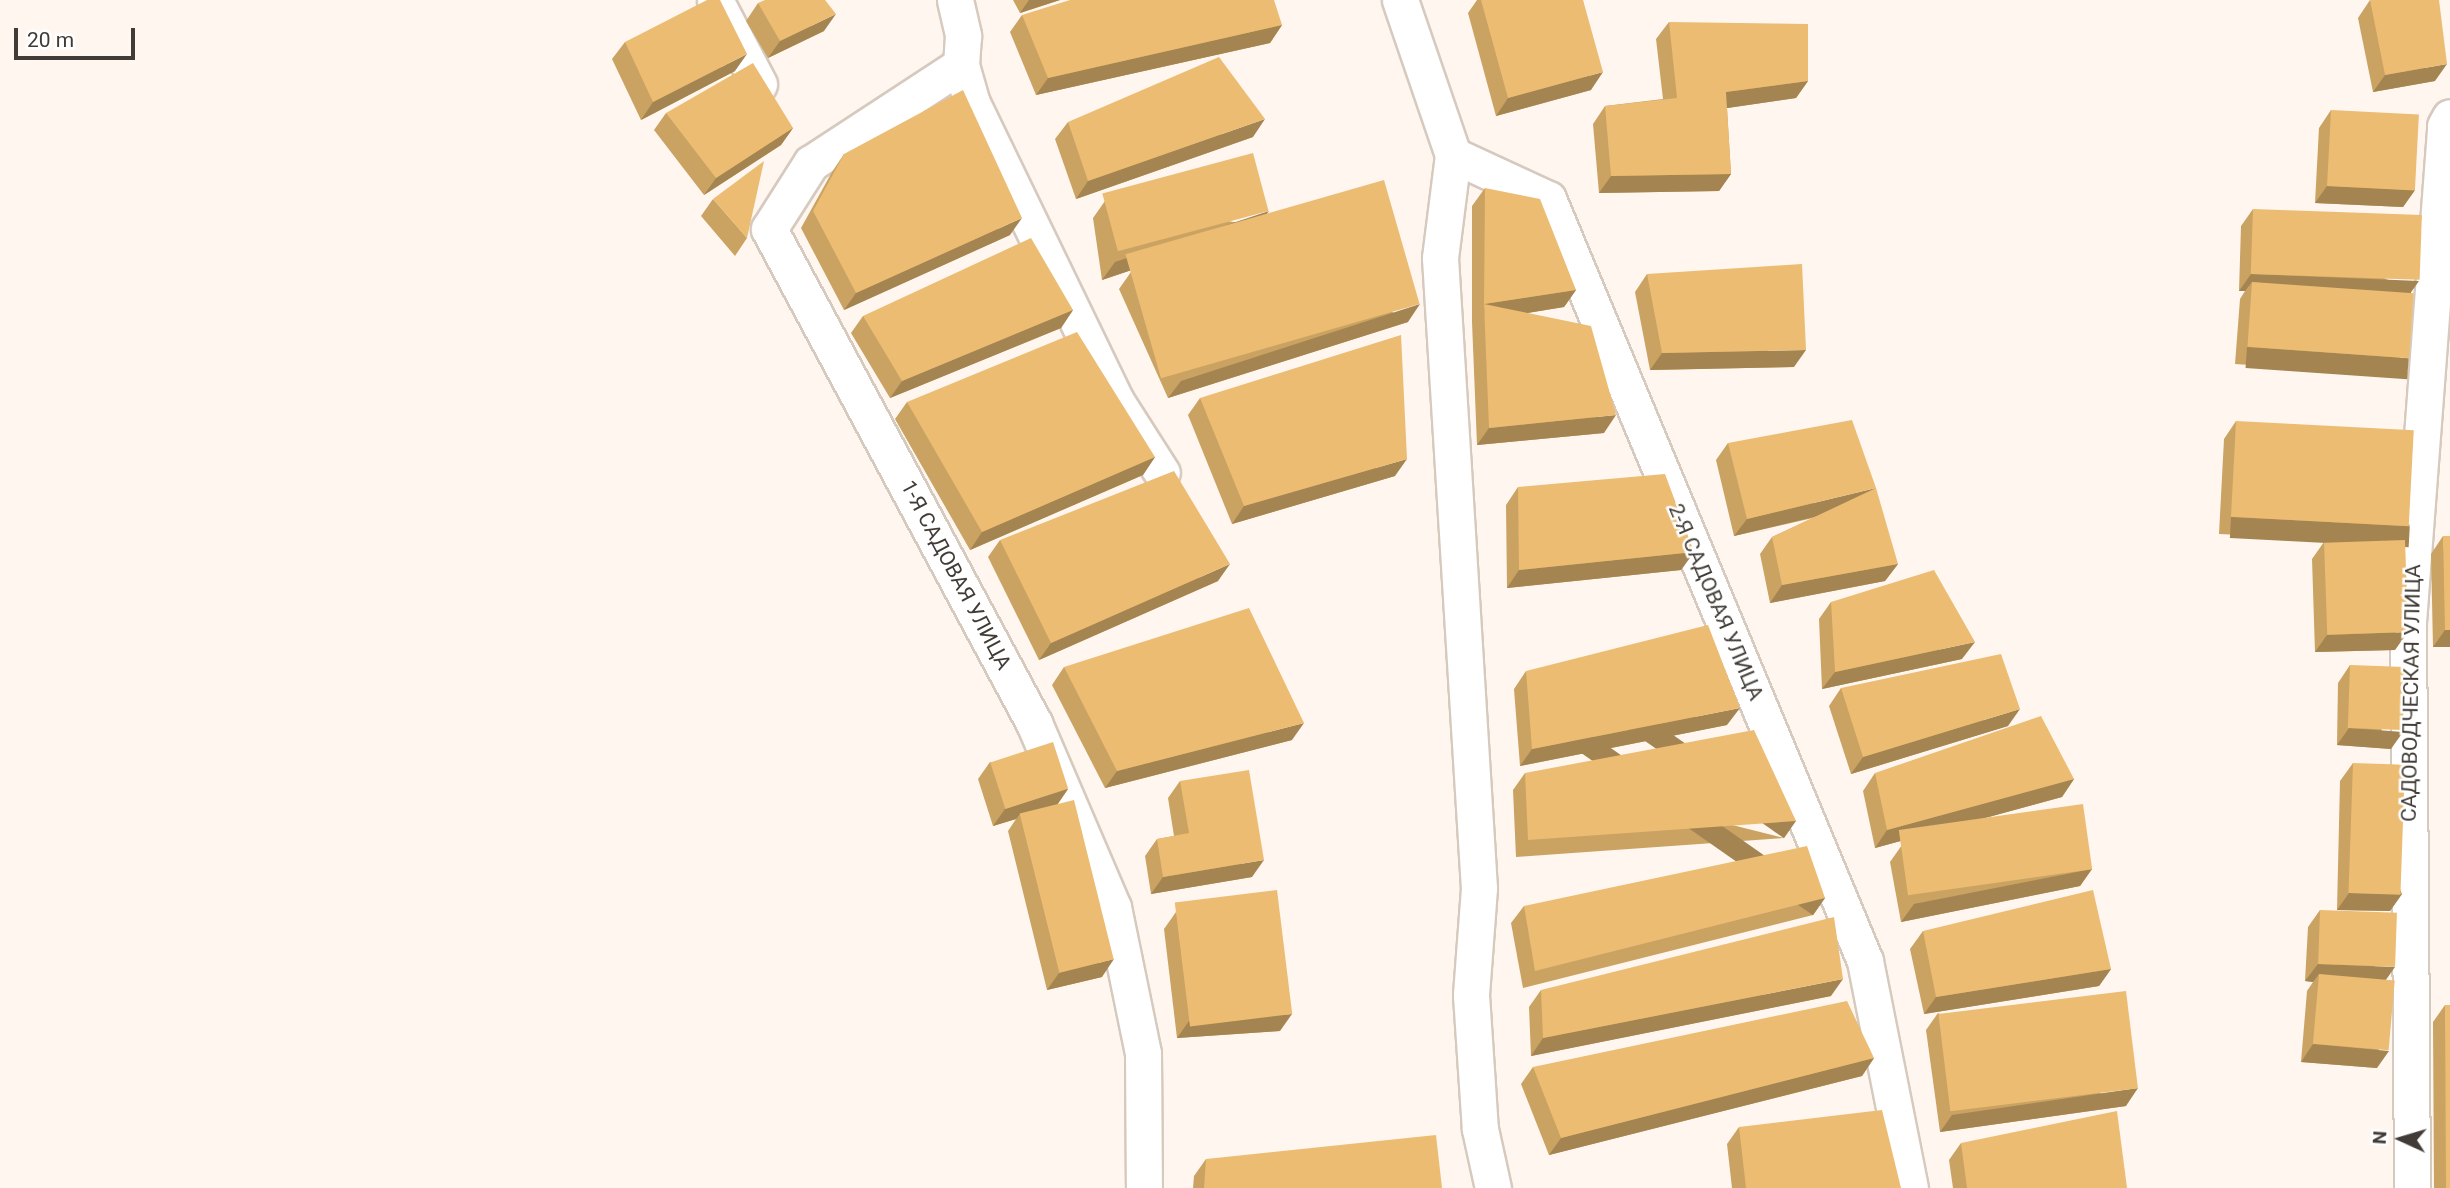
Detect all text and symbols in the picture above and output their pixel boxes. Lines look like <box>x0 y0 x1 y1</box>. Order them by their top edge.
scale bar <box>18 14 138 58</box>
text: 20 m <box>27 28 74 52</box>
street label: 1-Я САДОВАЯ УЛИЦА <box>895 476 1017 674</box>
street label: 2-Я САДОВАЯ УЛИЦА <box>1663 500 1769 704</box>
street label: САДОВОДЧЕСКАЯ УЛИЦА <box>2396 564 2426 822</box>
north arrow <box>2366 1104 2436 1174</box>
text: N <box>2368 1130 2391 1145</box>

